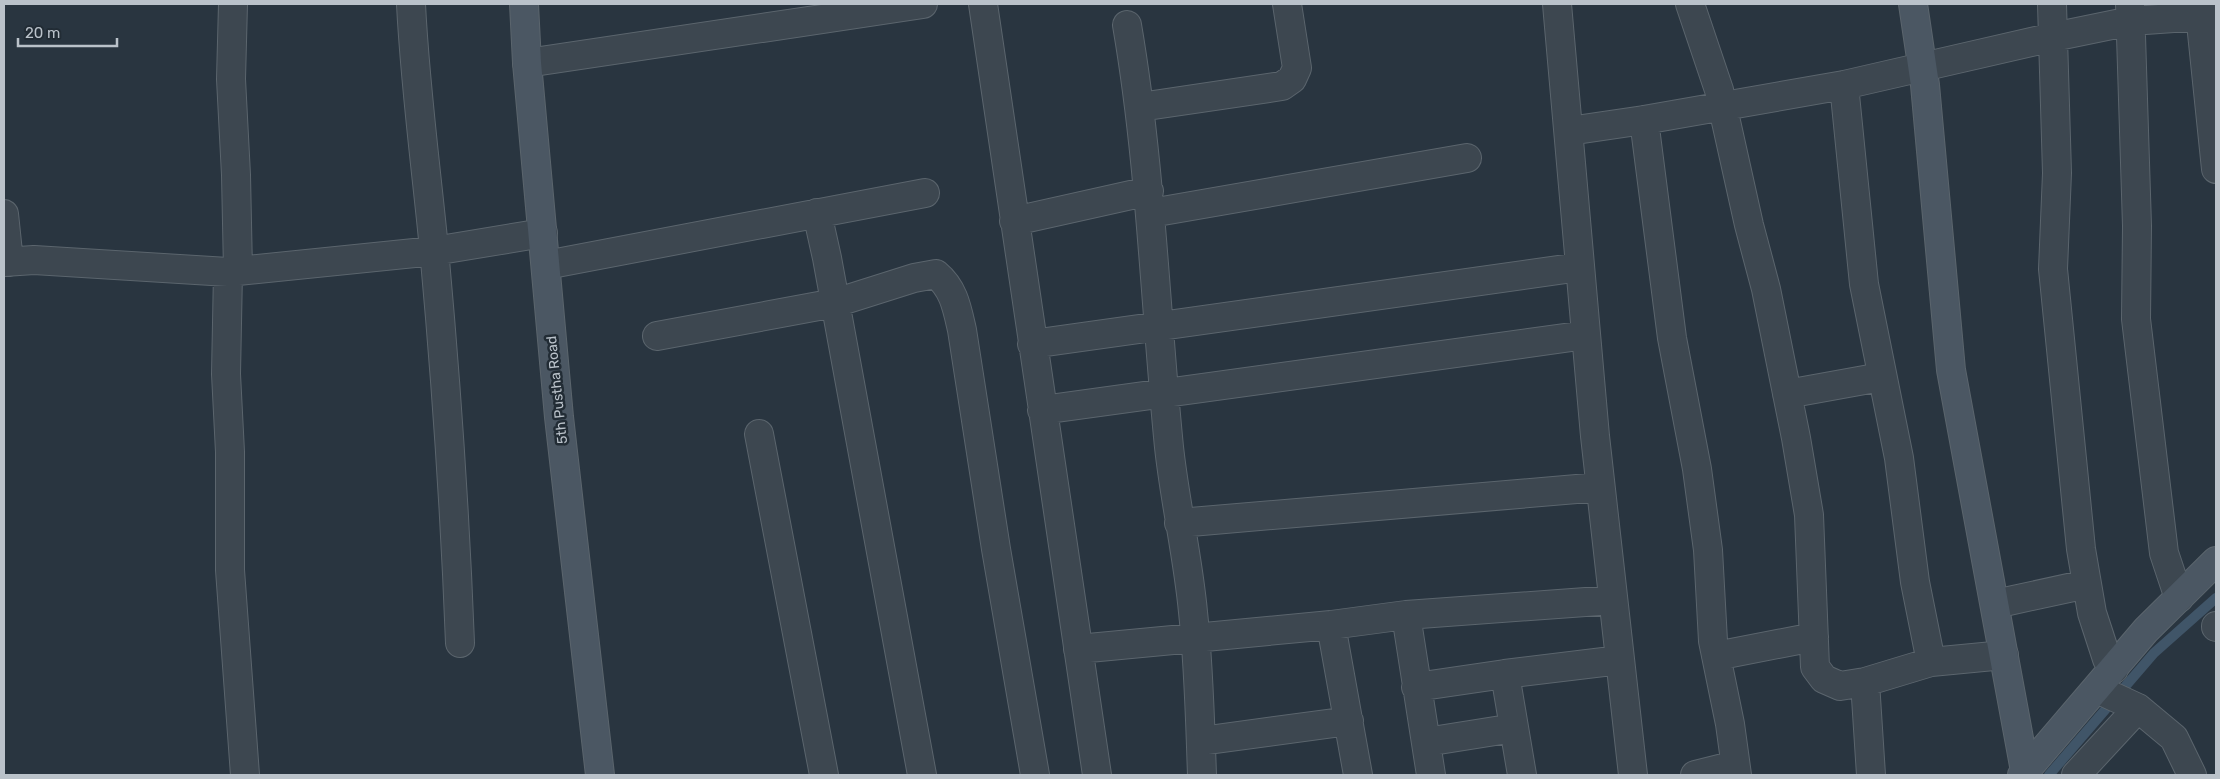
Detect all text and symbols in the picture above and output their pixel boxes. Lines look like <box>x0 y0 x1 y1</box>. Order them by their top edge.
scale bar <box>18 15 116 47</box>
text: 20 m <box>25 24 60 42</box>
street label: 5th Pustha Road <box>543 335 571 445</box>

